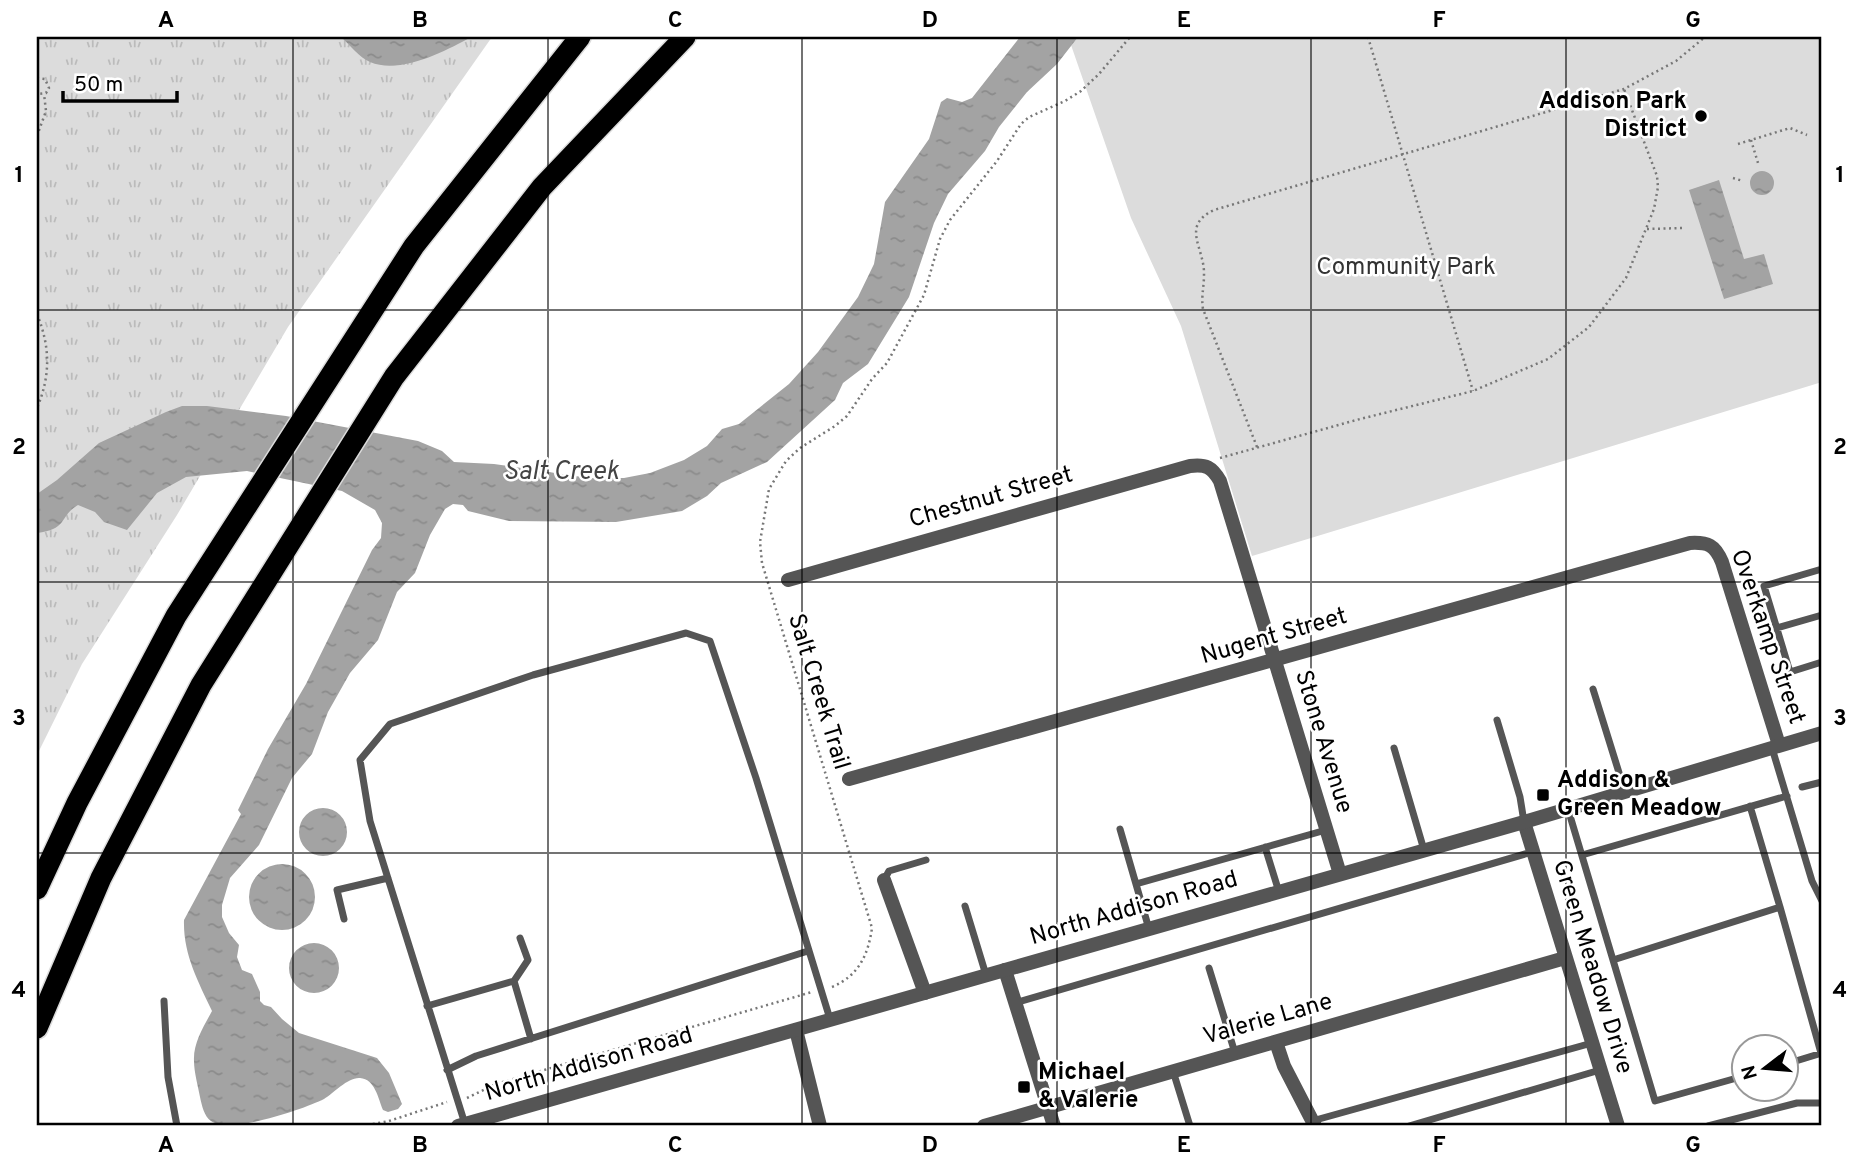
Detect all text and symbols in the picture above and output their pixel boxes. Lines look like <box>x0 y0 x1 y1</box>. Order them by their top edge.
text: A <box>158 7 174 36</box>
text: B <box>412 7 428 36</box>
text: C <box>668 7 682 36</box>
text: D <box>922 7 938 36</box>
text: E <box>1177 7 1191 36</box>
text: F <box>1432 7 1446 36</box>
text: G <box>1685 7 1701 36</box>
scale bar <box>63 60 177 104</box>
text: 50 m <box>74 72 123 99</box>
place label: Addison Park District <box>1539 87 1687 145</box>
marker: Addison Park District <box>1693 108 1709 124</box>
text: 1 <box>14 162 24 191</box>
text: 1 <box>1835 162 1845 191</box>
park label: Community Park <box>1316 253 1496 283</box>
text: 2 <box>12 434 26 463</box>
text: 2 <box>1833 434 1847 463</box>
water label: Salt Creek <box>503 456 620 489</box>
street label: Chestnut Street <box>906 460 1076 536</box>
street label: Overkamp Street <box>1723 546 1811 728</box>
street label: Nugent Street <box>1197 602 1351 672</box>
street label: Salt Creek Trail <box>780 610 856 774</box>
street label: Stone Avenue <box>1287 667 1359 817</box>
text: 3 <box>12 705 26 734</box>
text: 3 <box>1833 705 1847 734</box>
place label: Addison & Green Meadow <box>1557 766 1722 824</box>
marker: Addison & Green Meadow <box>1535 787 1551 803</box>
street label: Green Meadow Drive <box>1545 856 1639 1078</box>
street label: North Addison Road <box>1027 865 1241 953</box>
text: 4 <box>12 977 26 1006</box>
text: 4 <box>1833 977 1847 1006</box>
street label: Valerie Lane <box>1200 987 1336 1053</box>
street label: North Addison Road <box>482 1021 696 1109</box>
north arrow <box>1730 1034 1800 1104</box>
place label: Michael & Valerie <box>1038 1058 1138 1116</box>
text: N <box>1737 1062 1764 1082</box>
marker: Michael & Valerie <box>1016 1079 1032 1095</box>
text: A <box>158 1132 174 1161</box>
text: B <box>412 1132 428 1161</box>
text: C <box>668 1132 682 1161</box>
text: D <box>922 1132 938 1161</box>
text: E <box>1177 1132 1191 1161</box>
text: F <box>1432 1132 1446 1161</box>
text: G <box>1685 1132 1701 1161</box>

